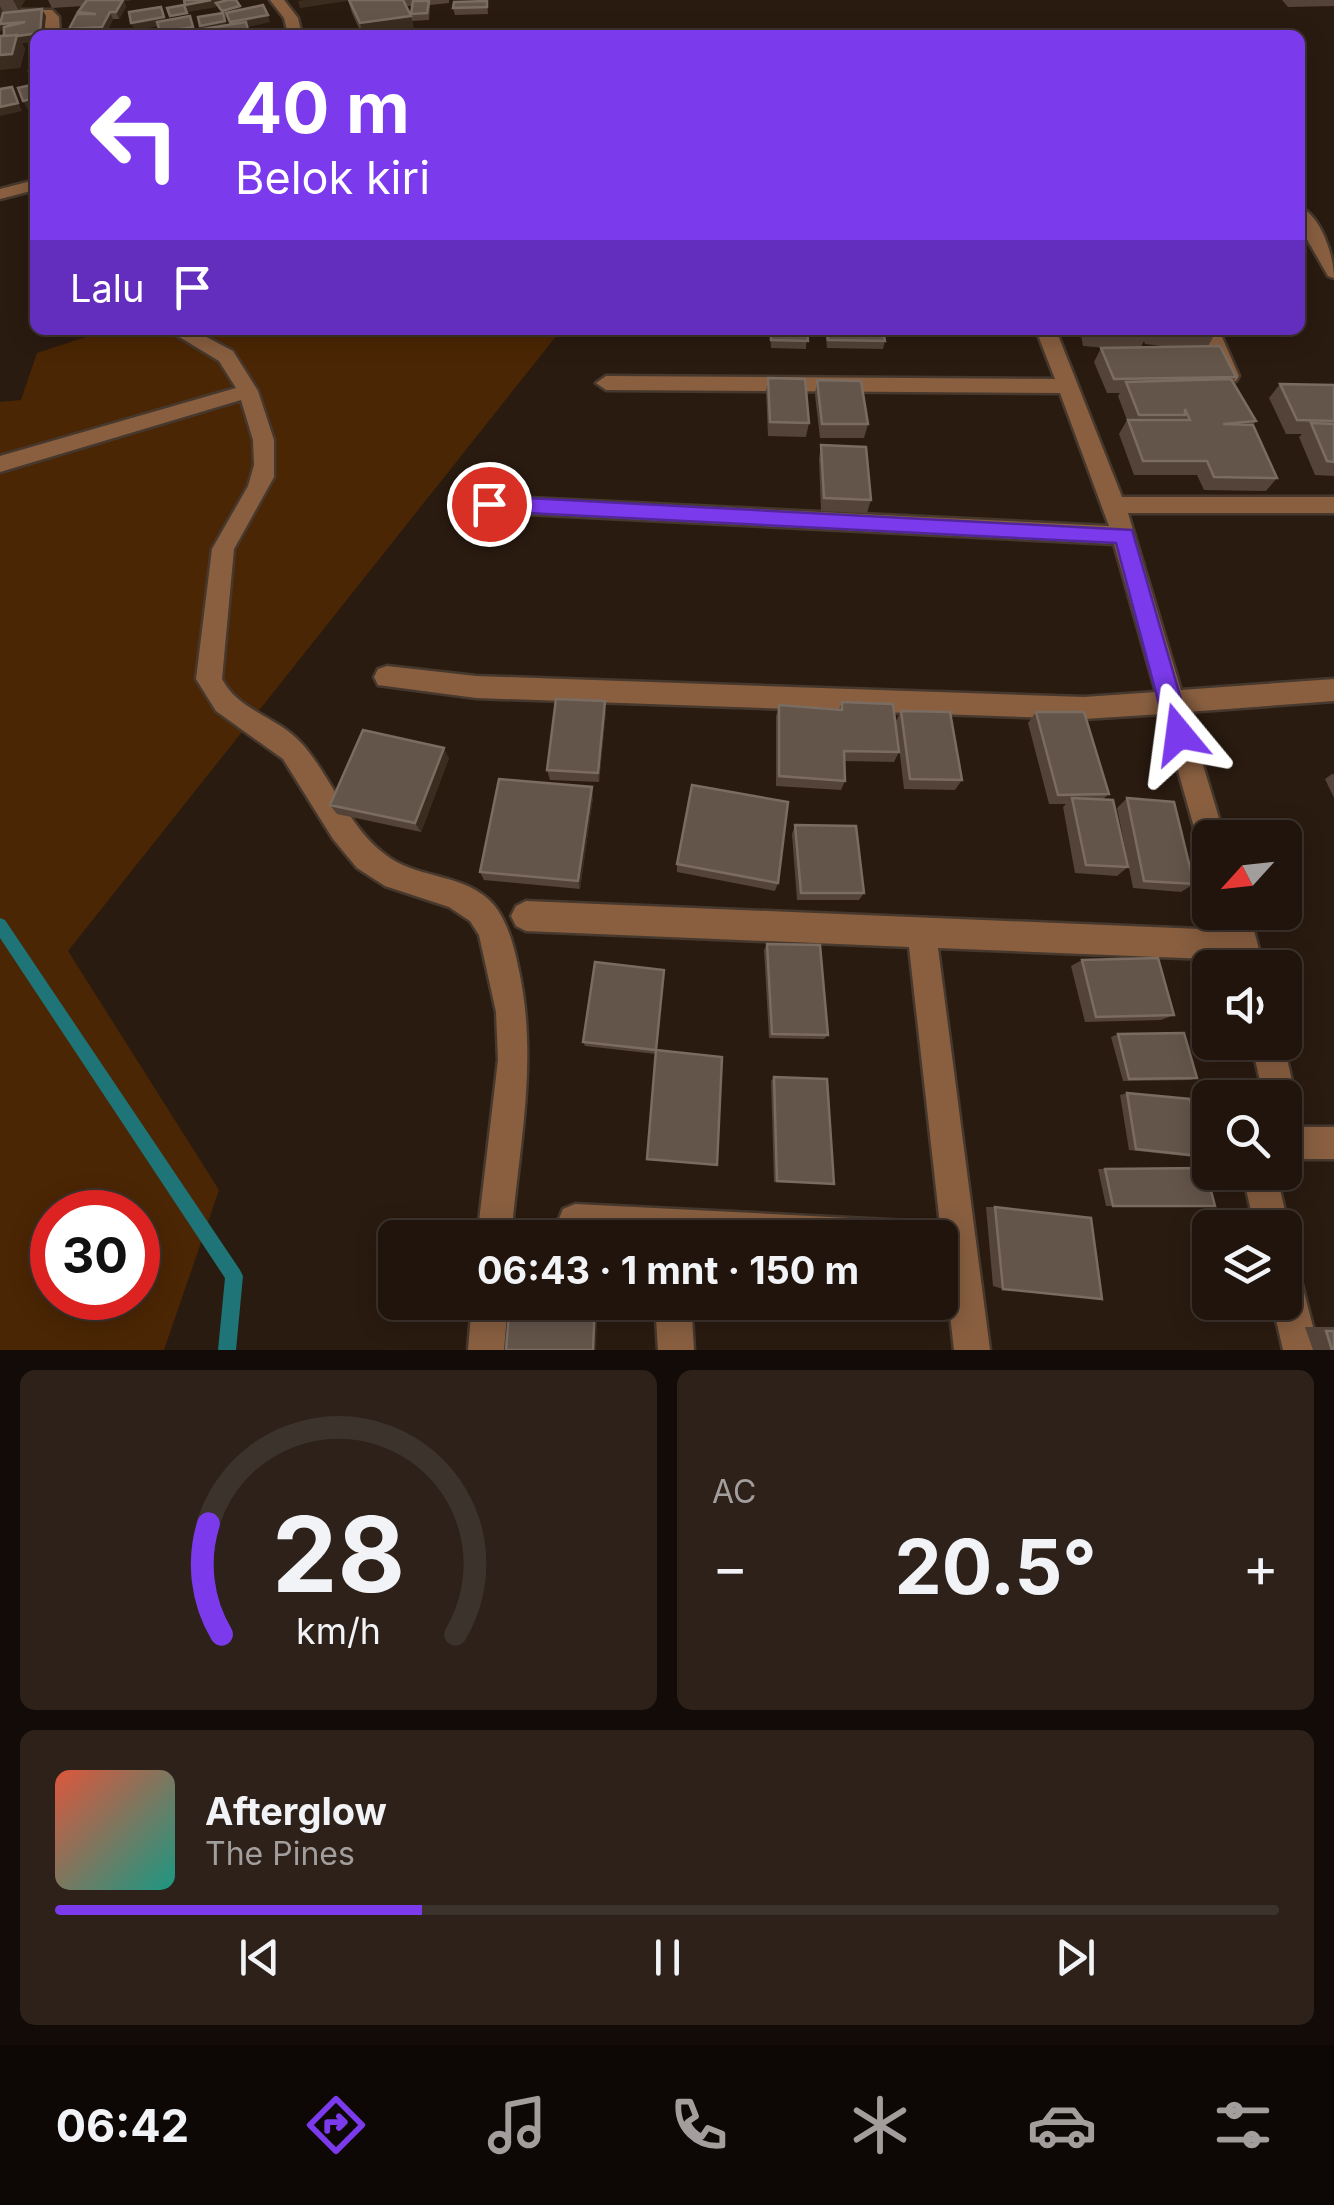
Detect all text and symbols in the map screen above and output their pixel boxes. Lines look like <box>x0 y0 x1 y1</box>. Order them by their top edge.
text: 40 m <box>235 65 410 150</box>
icon: left <box>70 70 200 200</box>
text: Belok kiri <box>235 150 430 205</box>
icon: arrive <box>165 260 220 315</box>
text: Lalu <box>70 265 145 311</box>
pin <box>447 462 532 547</box>
icon: arrive <box>462 477 517 532</box>
position arrow <box>1127 682 1231 786</box>
north arrow <box>1192 820 1302 930</box>
map controls <box>1192 820 1302 1320</box>
button: sound <box>1192 950 1302 1060</box>
button: search <box>1192 1080 1302 1190</box>
speed limit sign: 30 <box>30 1190 160 1320</box>
button: layers <box>1192 1210 1302 1320</box>
text: 06:43 · 1 mnt · 150 m <box>477 1247 859 1293</box>
text: AC <box>712 1472 756 1511</box>
text: 28 <box>272 1491 405 1617</box>
text: 20.5° <box>894 1521 1097 1612</box>
text: − <box>712 1534 748 1600</box>
text: + <box>1243 1534 1279 1600</box>
text: km/h <box>296 1609 381 1653</box>
text: Afterglow <box>205 1788 387 1834</box>
text: The Pines <box>205 1834 355 1873</box>
icon: previous <box>232 1930 287 1985</box>
icon: pause <box>640 1930 695 1985</box>
icon: next <box>1048 1930 1103 1985</box>
icon: directions <box>301 2090 371 2160</box>
icon: music <box>482 2090 552 2160</box>
icon: phone <box>664 2090 734 2160</box>
icon: climate <box>845 2090 915 2160</box>
icon: car <box>1027 2090 1097 2160</box>
icon: filters <box>1208 2090 1278 2160</box>
text: 06:42 <box>56 2098 189 2153</box>

